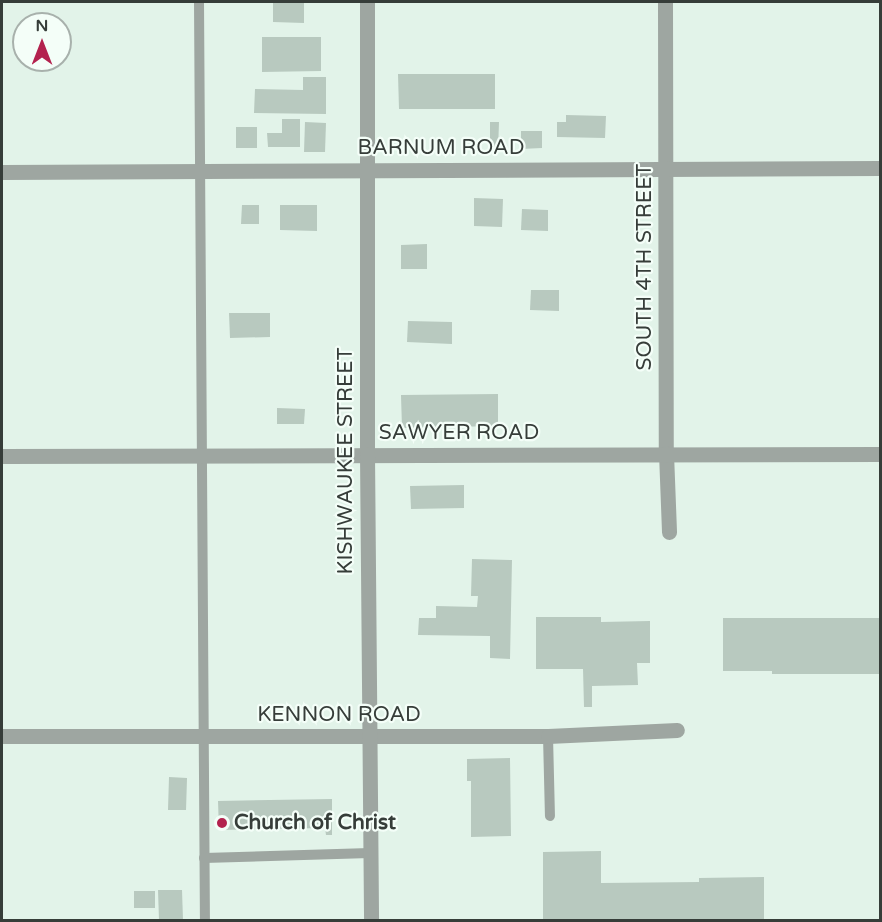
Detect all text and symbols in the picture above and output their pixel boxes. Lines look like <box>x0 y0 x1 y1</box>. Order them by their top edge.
north arrow <box>12 12 72 72</box>
text: N <box>36 16 48 36</box>
street label: BARNUM ROAD <box>358 135 524 161</box>
street label: SOUTH 4TH STREET <box>632 164 658 370</box>
street label: KISHWAUKEE STREET <box>333 347 359 575</box>
street label: SAWYER ROAD <box>379 420 539 446</box>
street label: KENNON ROAD <box>257 702 421 728</box>
place label: Church of Christ <box>234 810 396 836</box>
marker: Church of Christ <box>215 816 229 830</box>

